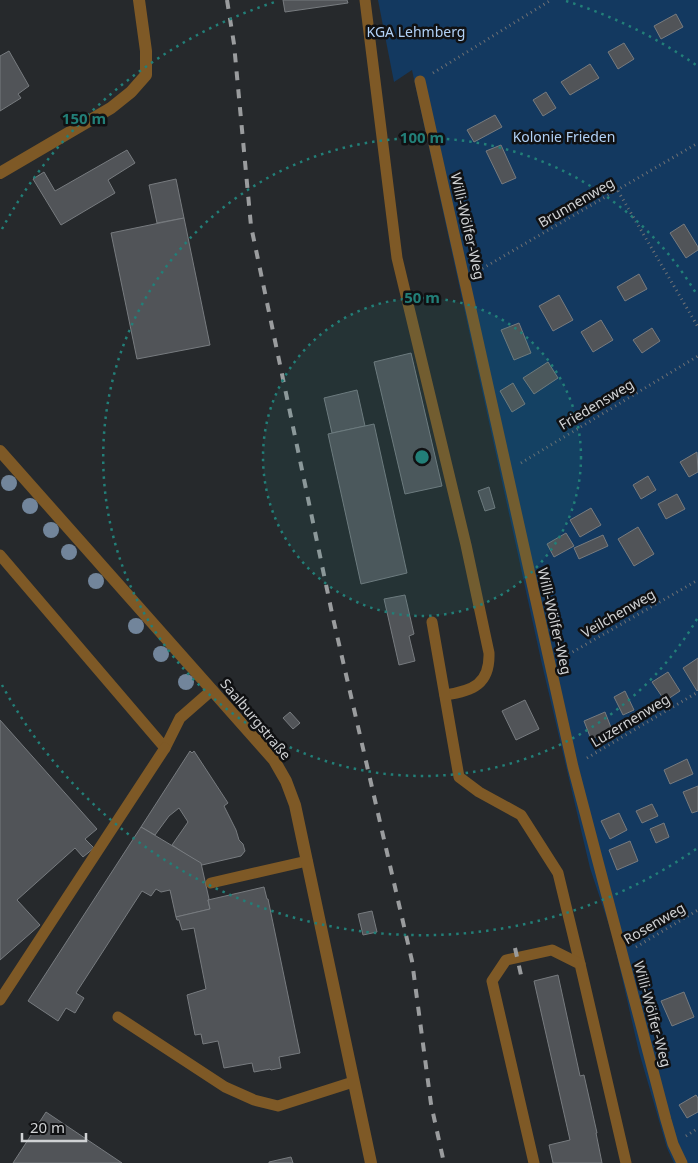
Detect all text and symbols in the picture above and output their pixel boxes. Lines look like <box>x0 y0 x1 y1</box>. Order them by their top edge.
park label: KGA Lehmberg <box>367 22 465 41</box>
text: 150 m <box>62 108 106 128</box>
text: 100 m <box>400 127 444 147</box>
park label: Kolonie Frieden <box>513 127 615 146</box>
street label: Willi-Wölfer-Weg <box>446 171 490 281</box>
street label: Brunnenweg <box>534 173 618 231</box>
text: 50 m <box>404 287 440 307</box>
street label: Friedensweg <box>555 374 637 434</box>
centre of rings <box>413 448 431 466</box>
street label: Willi-Wölfer-Weg <box>533 566 577 676</box>
street label: Veilchenweg <box>577 584 659 642</box>
street label: Saalburgstraße <box>216 674 296 764</box>
street label: Luzernenweg <box>587 689 673 751</box>
street label: Rosenweg <box>620 898 688 948</box>
street label: Willi-Wölfer-Weg <box>630 959 676 1069</box>
scale bar <box>22 1110 86 1142</box>
text: 20 m <box>30 1117 65 1137</box>

